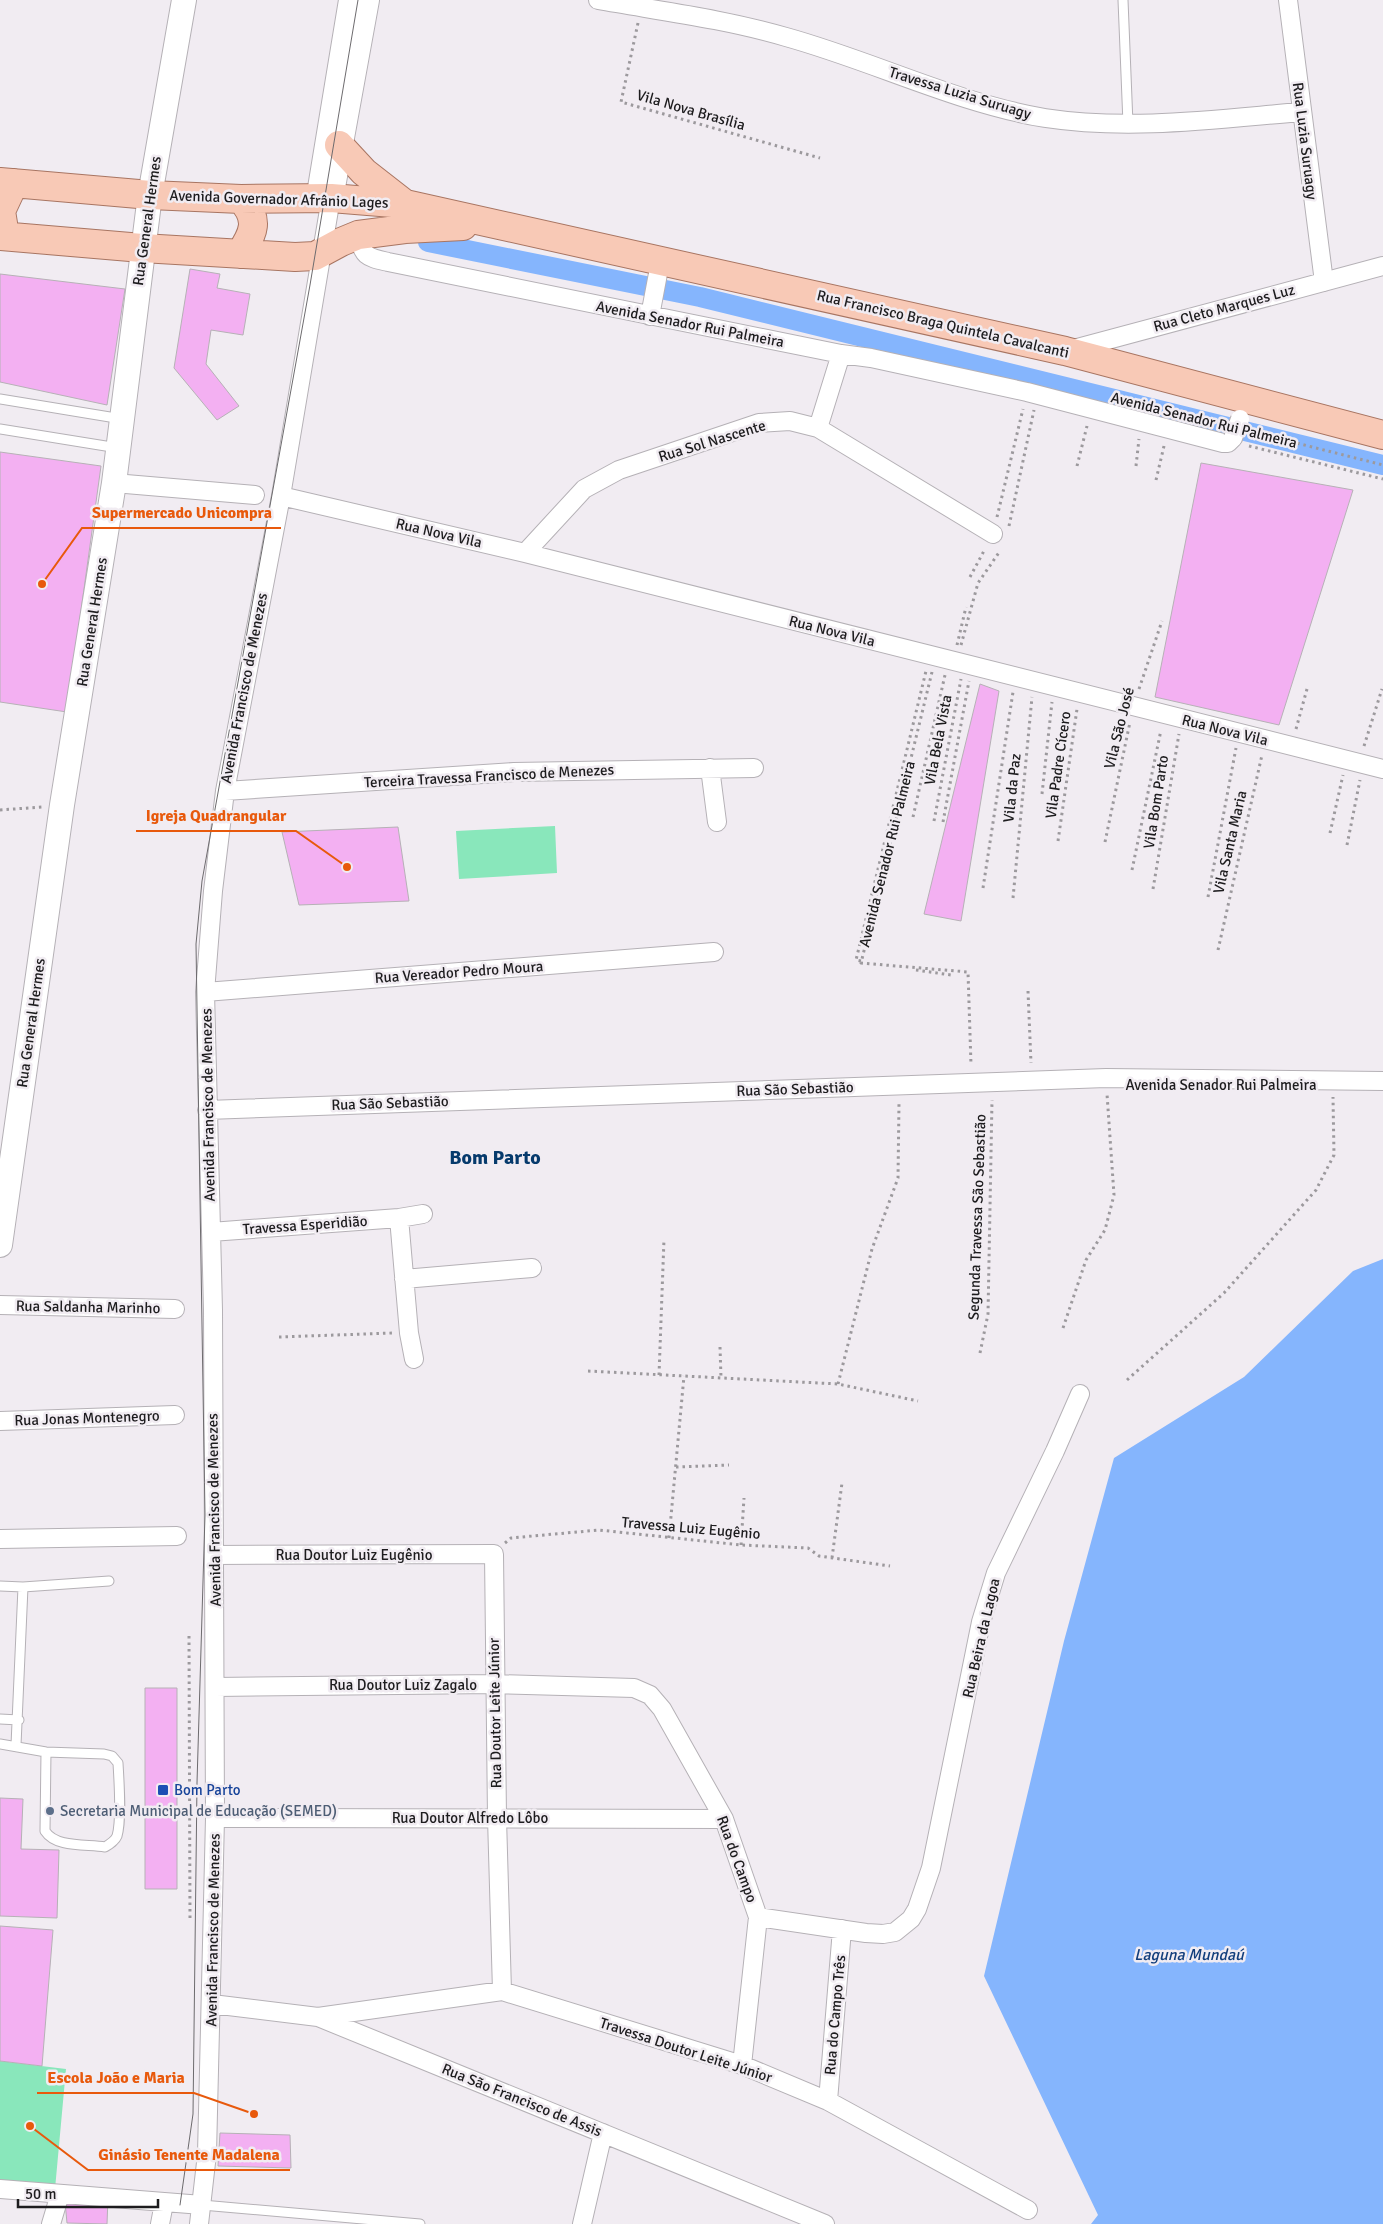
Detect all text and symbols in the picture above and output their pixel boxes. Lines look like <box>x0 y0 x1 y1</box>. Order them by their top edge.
street label: Travessa Luzia Suruagy <box>887 63 1033 123</box>
street label: Rua Luzia Suruagy <box>1289 81 1321 201</box>
street label: Vila Nova Brasília <box>635 86 747 134</box>
street label: Rua General Hermes <box>129 155 165 287</box>
street label: Avenida Governador Afrânio Lages <box>169 186 389 212</box>
street label: Rua Cleto Marques Luz <box>1151 280 1297 336</box>
street label: Rua Francisco Braga Quintela Cavalcanti <box>815 286 1071 362</box>
street label: Avenida Senador Rui Palmeira <box>594 297 786 351</box>
street label: Avenida Senador Rui Palmeira <box>1109 388 1299 452</box>
street label: Rua Sol Nascente <box>656 416 768 466</box>
callout: Supermercado Unicompra <box>82 497 281 528</box>
text: Supermercado Unicompra <box>92 503 272 523</box>
street label: Rua Nova Vila <box>394 514 484 552</box>
street label: Rua General Hermes <box>73 556 111 688</box>
street label: Avenida Francisco de Menezes <box>217 591 271 785</box>
street label: Rua Nova Vila <box>787 612 877 650</box>
street label: Vila São José <box>1100 685 1138 771</box>
street label: Vila Bela Vista <box>920 693 956 787</box>
street label: Vila Padre Cícero <box>1042 710 1074 820</box>
street label: Rua Nova Vila <box>1180 711 1270 749</box>
street label: Vila da Paz <box>999 752 1025 823</box>
street label: Vila Bom Parto <box>1140 754 1172 850</box>
street label: Avenida Senador Rui Palmeira <box>855 759 919 949</box>
street label: Terceira Travessa Francisco de Menezes <box>363 760 615 792</box>
street label: Vila Santa Maria <box>1209 789 1251 895</box>
callout: Igreja Quadrangular <box>136 800 296 831</box>
text: Igreja Quadrangular <box>146 806 287 826</box>
street label: Rua General Hermes <box>13 957 49 1089</box>
street label: Rua Vereador Pedro Moura <box>374 957 544 987</box>
street label: Avenida Francisco de Menezes <box>197 1008 219 1202</box>
street label: Avenida Senador Rui Palmeira <box>1125 1076 1317 1094</box>
street label: Rua São Sebastião <box>736 1078 854 1100</box>
street label: Rua São Sebastião <box>331 1092 449 1114</box>
street label: Segunda Travessa São Sebastião <box>964 1113 990 1320</box>
district label: Bom Parto <box>449 1145 541 1170</box>
street label: Travessa Esperidião <box>242 1212 368 1238</box>
street label: Rua Saldanha Marinho <box>16 1297 161 1317</box>
street label: Rua Jonas Montenegro <box>14 1406 160 1430</box>
street label: Avenida Francisco de Menezes <box>203 1413 225 1607</box>
street label: Travessa Luiz Eugênio <box>621 1513 761 1543</box>
street label: Rua Doutor Luiz Eugênio <box>276 1546 433 1564</box>
street label: Rua Beira da Lagoa <box>958 1576 1004 1700</box>
street label: Rua Doutor Leite Júnior <box>485 1637 505 1788</box>
street label: Rua Doutor Luiz Zagalo <box>329 1676 477 1694</box>
place label: Bom Parto <box>174 1781 241 1799</box>
marker: Bom Parto <box>156 1783 170 1797</box>
place label: Secretaria Municipal de Educação (SEMED) <box>60 1802 337 1820</box>
marker: Secretaria Municipal de Educação (SEMED) <box>44 1805 56 1817</box>
street label: Rua Doutor Alfredo Lôbo <box>392 1809 548 1827</box>
street label: Rua do Campo <box>713 1813 761 1905</box>
street label: Avenida Francisco de Menezes <box>202 1833 224 2027</box>
water label: Laguna Mundaú <box>1134 1945 1245 1965</box>
street label: Rua do Campo Três <box>821 1954 849 2076</box>
street label: Travessa Doutor Leite Júnior <box>597 2014 775 2087</box>
street label: Rua São Francisco de Assis <box>439 2060 605 2141</box>
callout: Escola João e Maria <box>37 2062 194 2093</box>
text: Escola João e Maria <box>47 2068 185 2088</box>
callout: Ginásio Tenente Madalena <box>88 2139 290 2170</box>
text: Ginásio Tenente Madalena <box>98 2145 280 2165</box>
scale bar <box>18 2176 158 2208</box>
text: 50 m <box>25 2185 56 2203</box>

